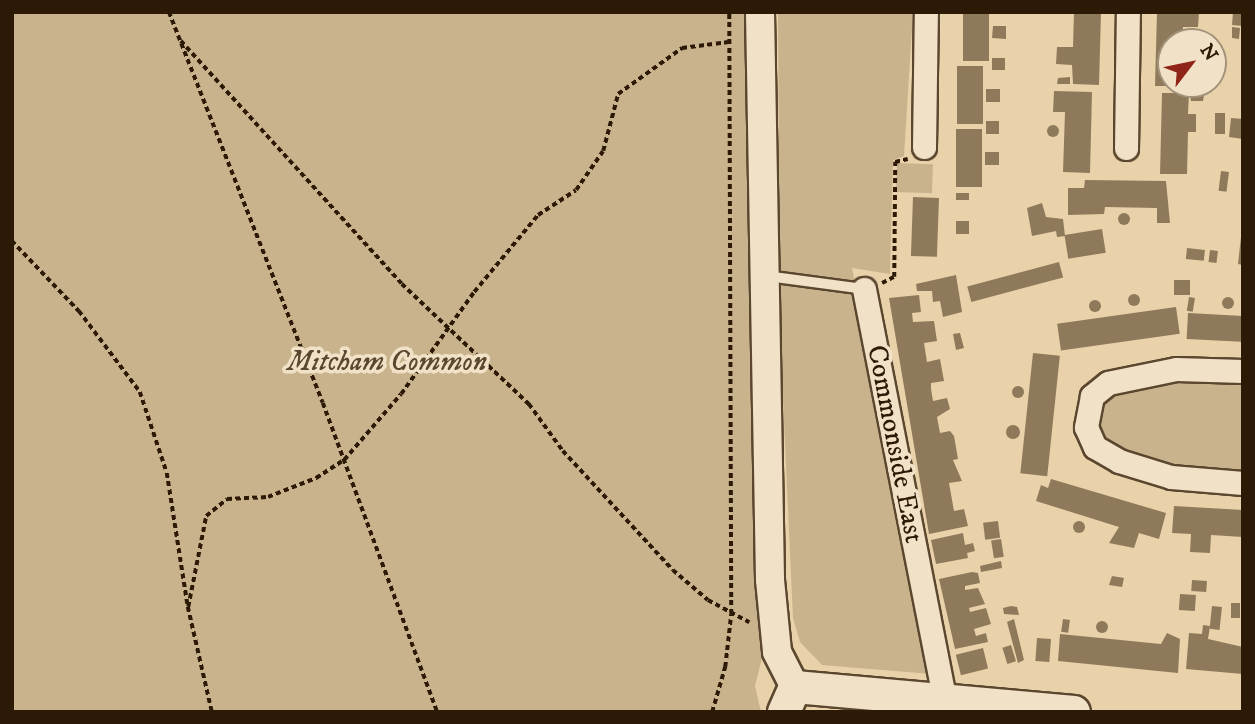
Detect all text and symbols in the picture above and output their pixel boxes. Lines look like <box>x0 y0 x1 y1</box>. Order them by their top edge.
north arrow <box>1157 28 1227 98</box>
text: N <box>1195 40 1222 65</box>
street label: Commonside East <box>859 342 931 546</box>
park label: Mitcham Common <box>287 345 487 379</box>

